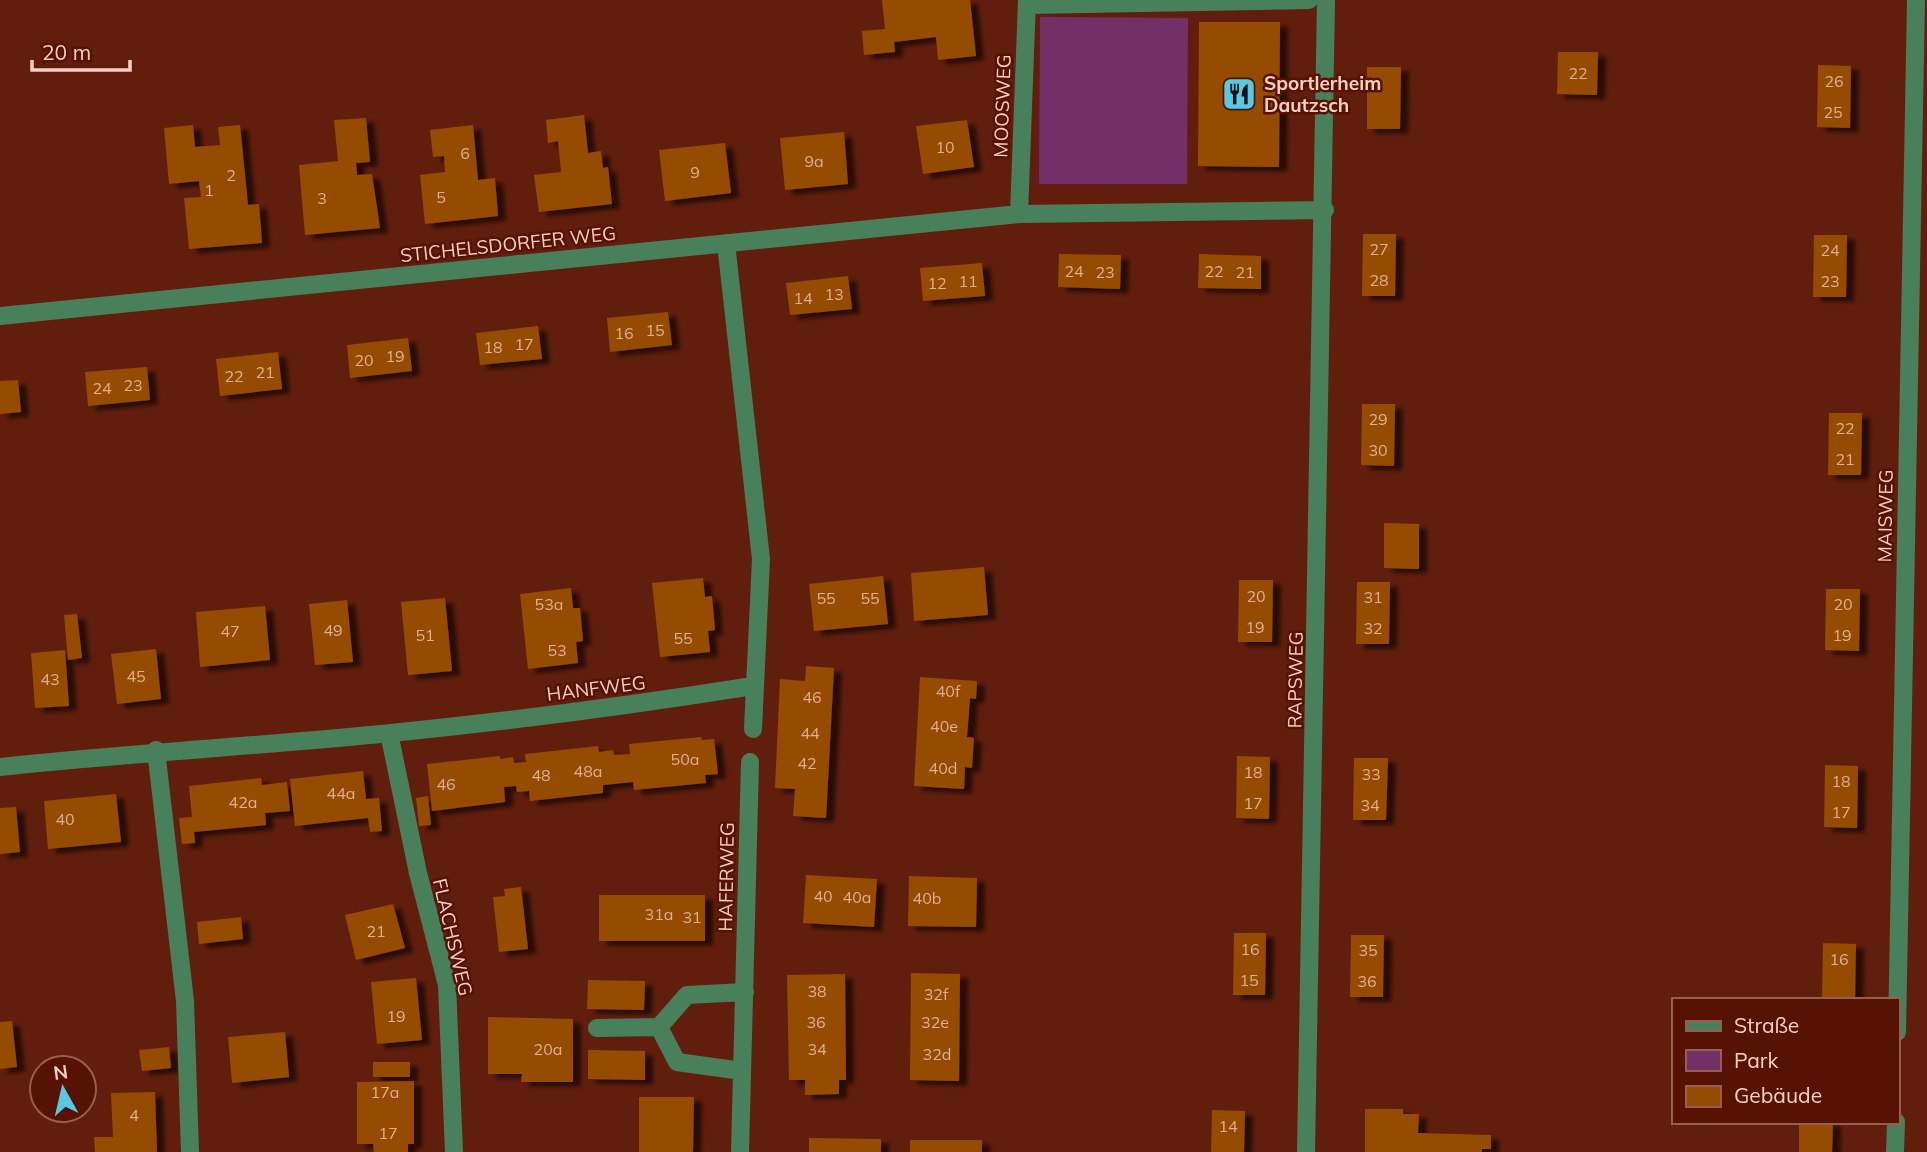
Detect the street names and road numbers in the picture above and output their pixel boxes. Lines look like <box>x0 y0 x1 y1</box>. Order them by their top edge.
street label: MOOSWEG <box>988 54 1016 158</box>
street label: STICHELSDORFER WEG <box>399 221 617 267</box>
street label: MAISWEG <box>1872 469 1898 563</box>
street label: RAPSWEG <box>1282 631 1308 729</box>
street label: HANFWEG <box>545 670 647 706</box>
street label: HAFERWEG <box>713 822 739 932</box>
street label: FLACHSWEG <box>428 876 478 998</box>

